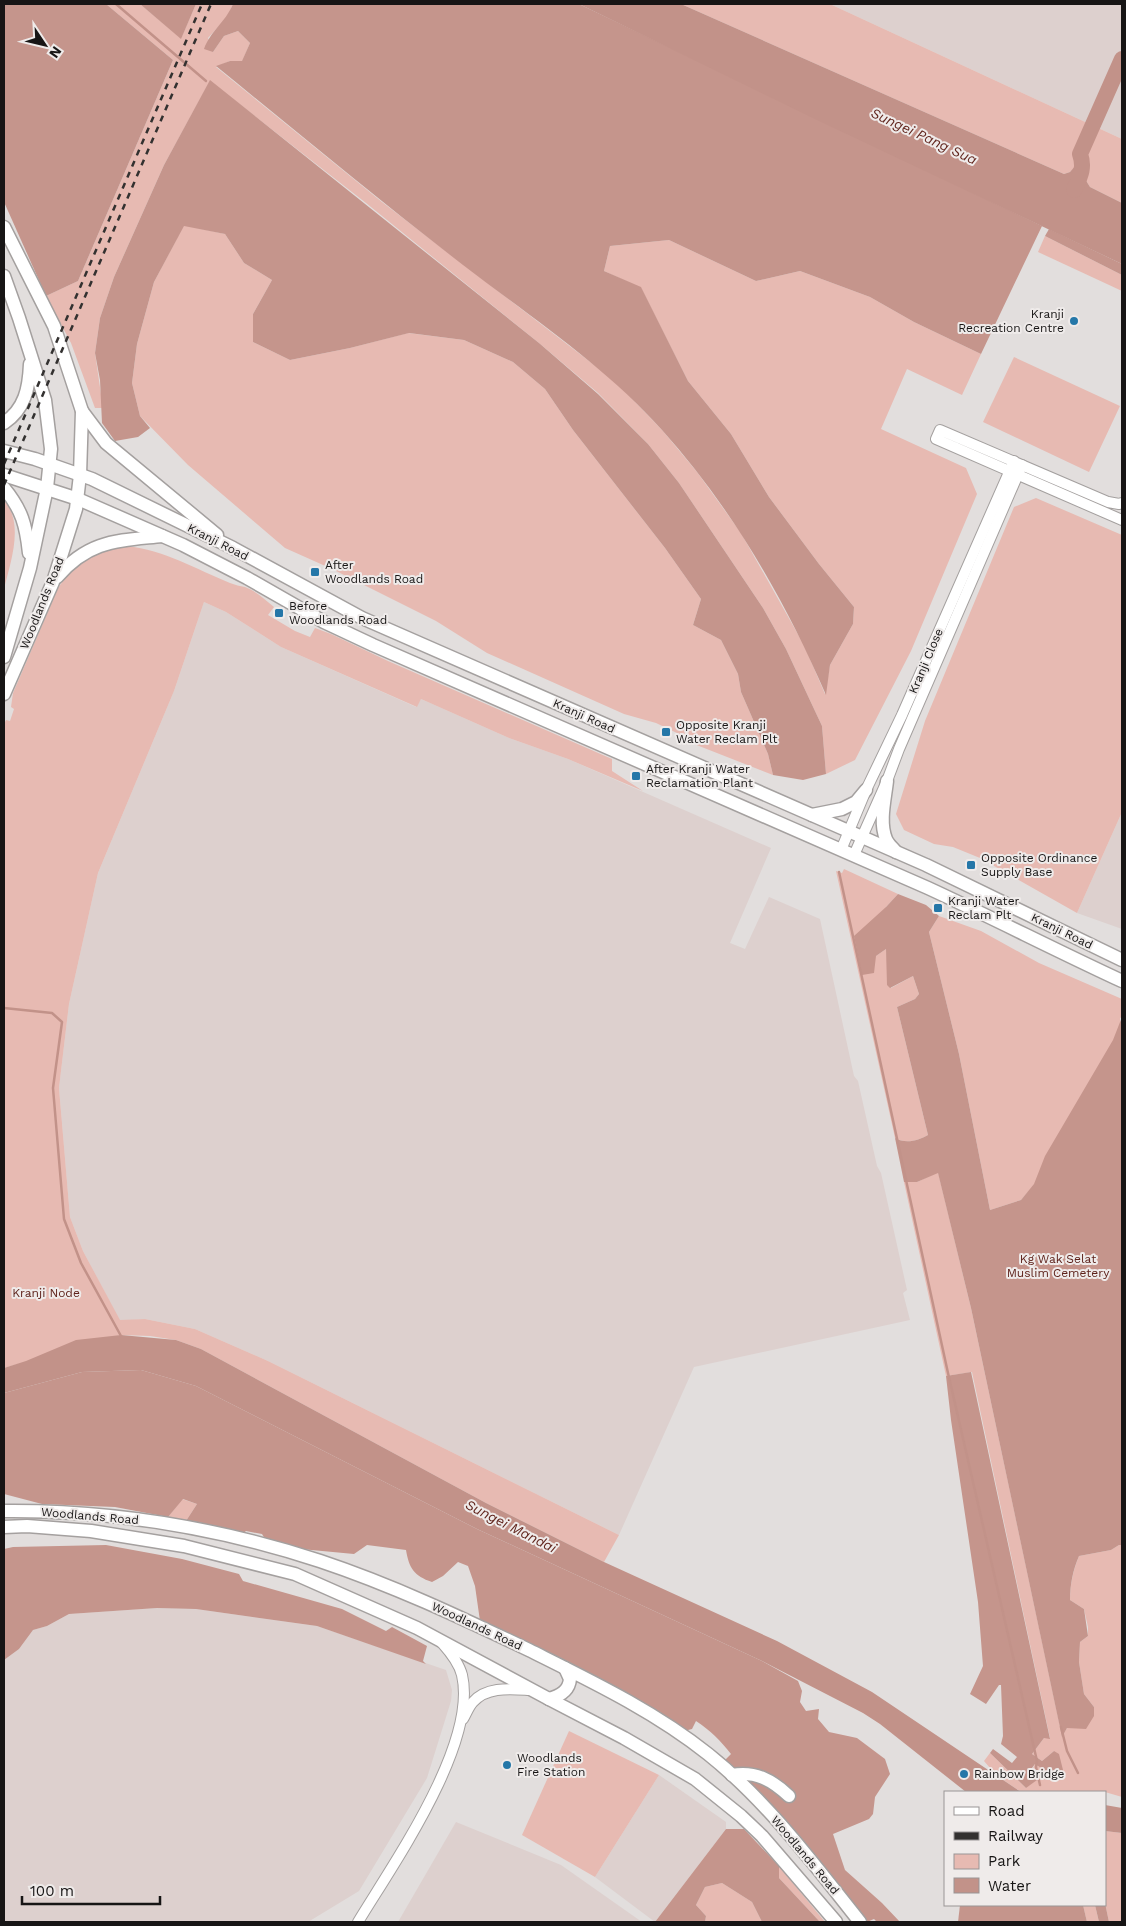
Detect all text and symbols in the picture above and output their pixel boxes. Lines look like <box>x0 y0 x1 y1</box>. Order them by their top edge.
north arrow <box>20 20 70 70</box>
text: N <box>46 44 65 61</box>
water label: Sungei Pang Sua <box>868 104 980 168</box>
place label: Kranji Recreation Centre <box>958 307 1064 335</box>
marker: Kranji Recreation Centre <box>1068 315 1080 327</box>
street label: Kranji Road <box>185 521 251 563</box>
street label: Woodlands Road <box>17 555 67 651</box>
place label: After Woodlands Road <box>325 558 423 586</box>
marker: After Woodlands Road <box>309 566 321 578</box>
place label: Before Woodlands Road <box>289 599 387 627</box>
marker: Before Woodlands Road <box>273 607 285 619</box>
street label: Kranji Close <box>906 626 946 696</box>
street label: Kranji Road <box>551 696 617 736</box>
place label: Opposite Kranji Water Reclam Plt <box>676 718 777 746</box>
marker: Opposite Kranji Water Reclam Plt <box>660 726 672 738</box>
place label: After Kranji Water Reclamation Plant <box>646 762 753 790</box>
marker: After Kranji Water Reclamation Plant <box>630 770 642 782</box>
place label: Opposite Ordinance Supply Base <box>981 851 1097 879</box>
marker: Opposite Ordinance Supply Base <box>965 859 977 871</box>
place label: Kranji Water Reclam Plt <box>948 894 1020 922</box>
marker: Kranji Water Reclam Plt <box>932 902 944 914</box>
street label: Kranji Road <box>1029 910 1095 952</box>
park label: Kg Wak Selat Muslim Cemetery <box>1007 1252 1110 1280</box>
park label: Kranji Node <box>12 1286 80 1300</box>
water label: Sungei Mandai <box>463 1496 560 1556</box>
street label: Woodlands Road <box>40 1505 140 1527</box>
street label: Woodlands Road <box>430 1599 524 1653</box>
place label: Woodlands Fire Station <box>517 1751 585 1779</box>
marker: Woodlands Fire Station <box>501 1759 513 1771</box>
place label: Rainbow Bridge <box>974 1767 1065 1781</box>
marker: Rainbow Bridge <box>958 1768 970 1780</box>
legend <box>944 1791 1106 1906</box>
text: Road <box>988 1802 1025 1820</box>
street label: Woodlands Road <box>768 1813 842 1897</box>
text: Railway <box>988 1827 1043 1845</box>
text: Park <box>988 1852 1021 1870</box>
scale bar <box>22 1874 160 1906</box>
text: Water <box>988 1877 1031 1895</box>
text: 100 m <box>30 1882 74 1900</box>

